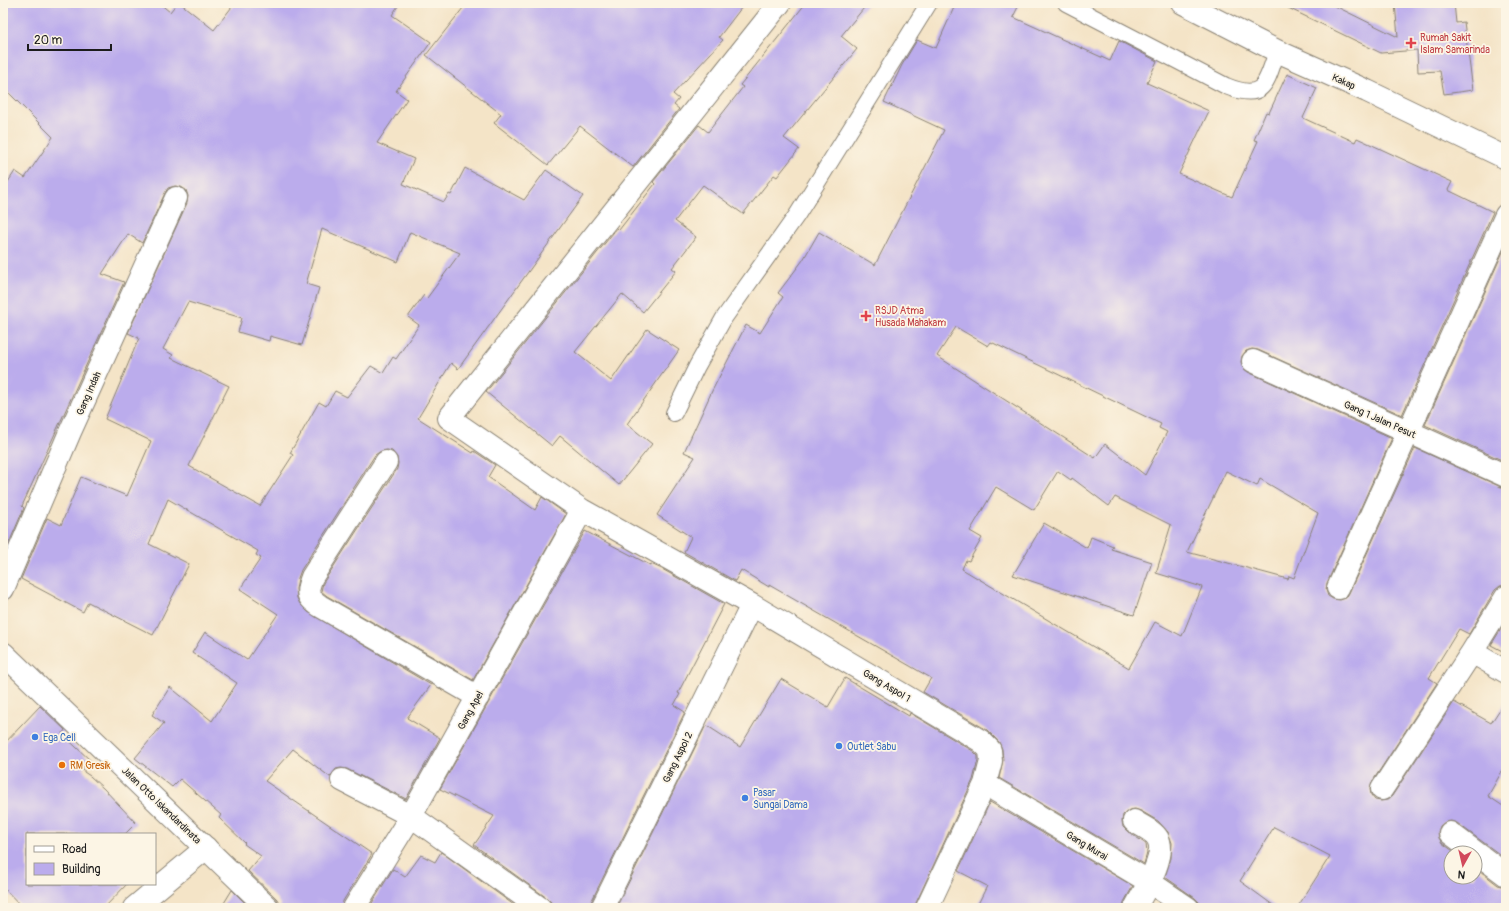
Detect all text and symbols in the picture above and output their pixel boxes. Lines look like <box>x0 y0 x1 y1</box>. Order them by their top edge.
scale bar <box>28 26 111 52</box>
place label: Rumah Sakit Islam Samarinda <box>1420 32 1490 56</box>
text: 20 m <box>34 33 63 48</box>
marker: Rumah Sakit Islam Samarinda <box>1405 37 1417 49</box>
street label: Kakap <box>1330 72 1357 92</box>
place label: RSJD Atma Husada Mahakam <box>875 305 946 329</box>
marker: RSJD Atma Husada Mahakam <box>860 310 872 322</box>
street label: Gang Indah <box>74 369 104 417</box>
street label: Gang 1 Jalan Pesut <box>1342 399 1418 442</box>
street label: Gang Aspol 1 <box>861 667 913 705</box>
street label: Gang Apel <box>455 689 486 732</box>
street label: Gang Aspol 2 <box>660 730 696 785</box>
marker: Ega Cell <box>30 732 40 742</box>
place label: Ega Cell <box>43 732 76 744</box>
marker: Outlet Sabu <box>834 741 844 751</box>
place label: Outlet Sabu <box>847 741 896 753</box>
marker: RM Gresik <box>57 760 67 770</box>
place label: RM Gresik <box>70 760 111 772</box>
street label: Jalan Otto Iskandardinata <box>119 765 204 847</box>
place label: Pasar Sungai Dama <box>753 787 808 811</box>
marker: Pasar Sungai Dama <box>740 793 750 803</box>
street label: Gang Murai <box>1064 829 1110 863</box>
legend <box>26 833 156 885</box>
text: Road <box>62 842 87 857</box>
north arrow <box>1443 845 1483 885</box>
text: Building <box>62 862 101 877</box>
text: N <box>1457 867 1466 881</box>

